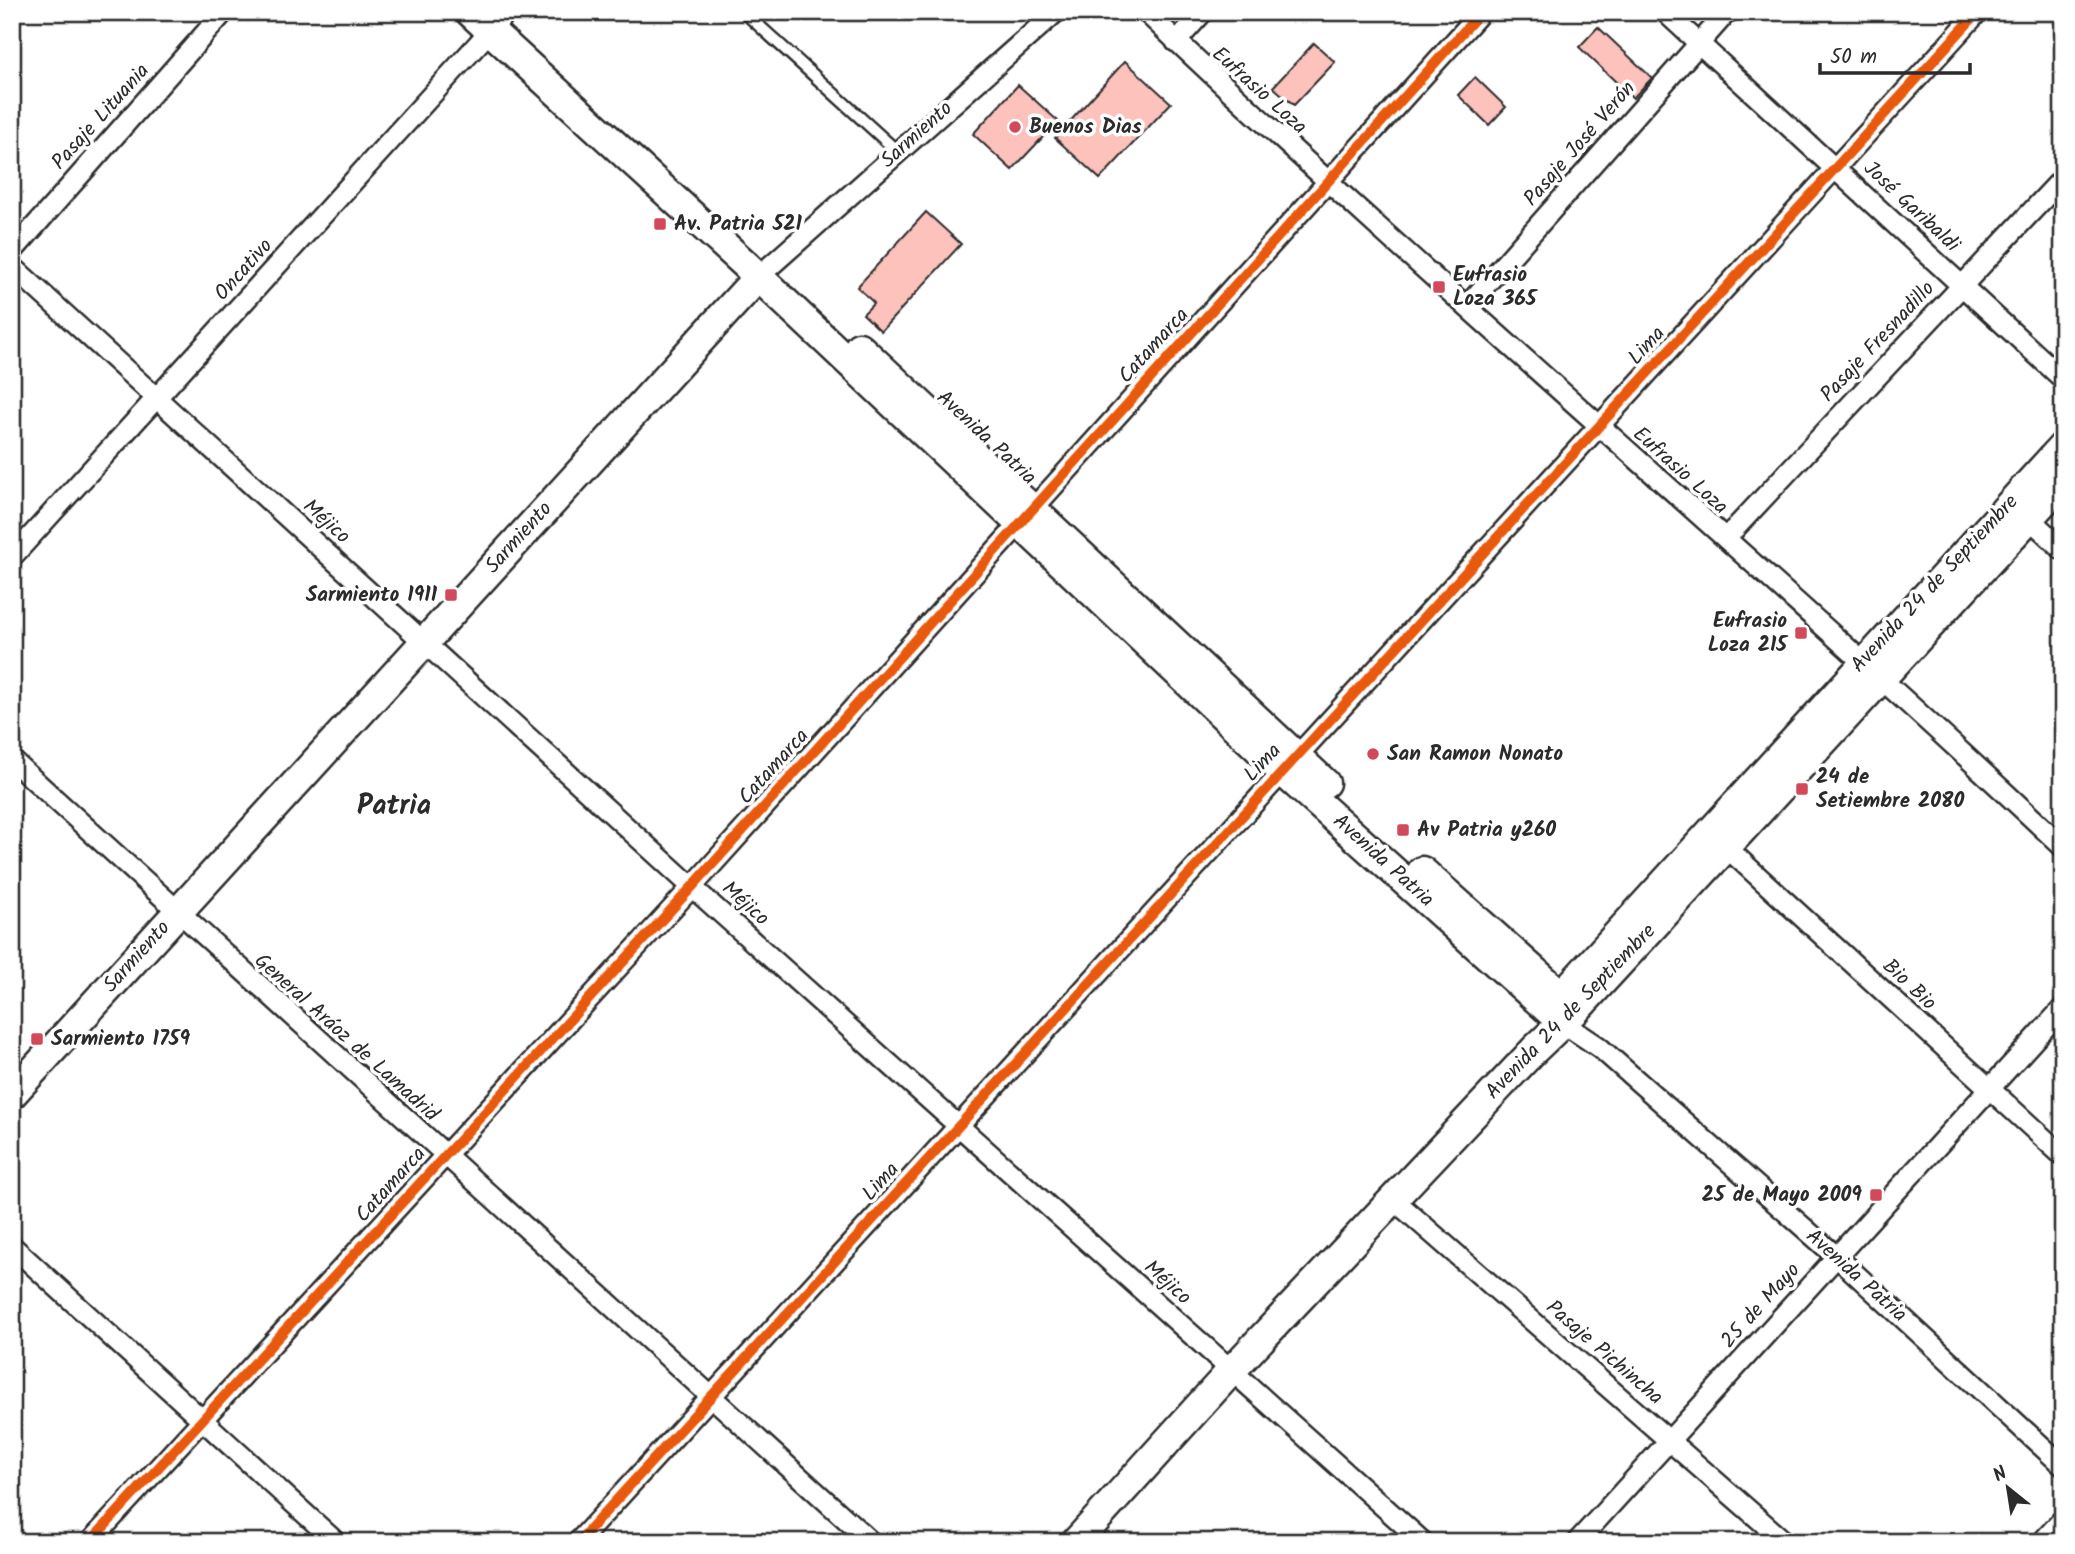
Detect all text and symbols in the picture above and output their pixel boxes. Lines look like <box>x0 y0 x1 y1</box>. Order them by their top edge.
scale bar <box>1820 32 1970 76</box>
street label: Eufrasio Loza <box>1204 39 1314 143</box>
text: 50 m <box>1830 41 1877 74</box>
street label: Pasaje Lituania <box>44 56 158 178</box>
street label: Pasaje José Verón <box>1516 74 1644 214</box>
street label: Sarmiento <box>873 93 961 177</box>
place label: Buenos Dias <box>1029 111 1142 144</box>
marker: Buenos Dias <box>1007 119 1023 135</box>
street label: José Garibaldi <box>1855 153 1968 261</box>
place label: Av. Patria 521 <box>674 208 803 241</box>
marker: Av. Patria 521 <box>652 216 668 232</box>
street label: Oncativo <box>207 231 281 309</box>
place label: Eufrasio Loza 365 <box>1453 259 1539 316</box>
street label: Pasaje Fresnadillo <box>1813 274 1943 410</box>
marker: Eufrasio Loza 365 <box>1431 279 1447 295</box>
street label: Catamarca <box>1111 300 1197 392</box>
street label: Lima <box>1620 319 1674 373</box>
street label: Avenida Patria <box>928 383 1044 493</box>
street label: Eufrasio Loza <box>1625 419 1735 523</box>
street label: Avenida 24 de Septiembre <box>1843 487 2027 681</box>
street label: Méjico <box>295 491 357 553</box>
street label: Sarmiento <box>477 494 561 582</box>
place label: Sarmiento 1911 <box>306 579 438 612</box>
marker: Sarmiento 1911 <box>443 587 459 603</box>
place label: Eufrasio Loza 215 <box>1708 605 1789 662</box>
marker: Eufrasio Loza 215 <box>1793 625 1809 641</box>
street label: Catamarca <box>731 721 817 813</box>
street label: Lima <box>1236 736 1290 790</box>
place label: San Ramon Nonato <box>1387 738 1563 771</box>
marker: San Ramon Nonato <box>1365 746 1381 762</box>
place label: 24 de Setiembre 2080 <box>1816 761 1964 818</box>
marker: 24 de Setiembre 2080 <box>1794 781 1810 797</box>
district label: Patria <box>357 784 431 829</box>
street label: Avenida Patria <box>1325 806 1441 916</box>
place label: Av Patria y260 <box>1417 814 1556 847</box>
marker: Av Patria y260 <box>1395 822 1411 838</box>
street label: Méjico <box>714 873 776 935</box>
street label: Sarmiento <box>95 913 179 1001</box>
street label: Avenida 24 de Septiembre <box>1478 916 1664 1108</box>
street label: General Aráoz de Lamadrid <box>246 946 446 1131</box>
street label: Bio Bio <box>1874 951 1944 1019</box>
place label: Sarmiento 1759 <box>51 1023 190 1056</box>
marker: Sarmiento 1759 <box>29 1031 45 1047</box>
street label: Catamarca <box>348 1139 434 1231</box>
street label: Lima <box>854 1155 908 1209</box>
place label: 25 de Mayo 2009 <box>1702 1179 1862 1212</box>
marker: 25 de Mayo 2009 <box>1868 1187 1884 1203</box>
street label: Avenida Patria <box>1798 1221 1914 1331</box>
street label: Méjico <box>1136 1252 1198 1314</box>
street label: 25 de Mayo <box>1713 1256 1809 1356</box>
street label: Pasaje Pichincha <box>1538 1292 1670 1414</box>
north arrow <box>1974 1452 2044 1522</box>
text: N <box>1988 1459 2013 1491</box>

